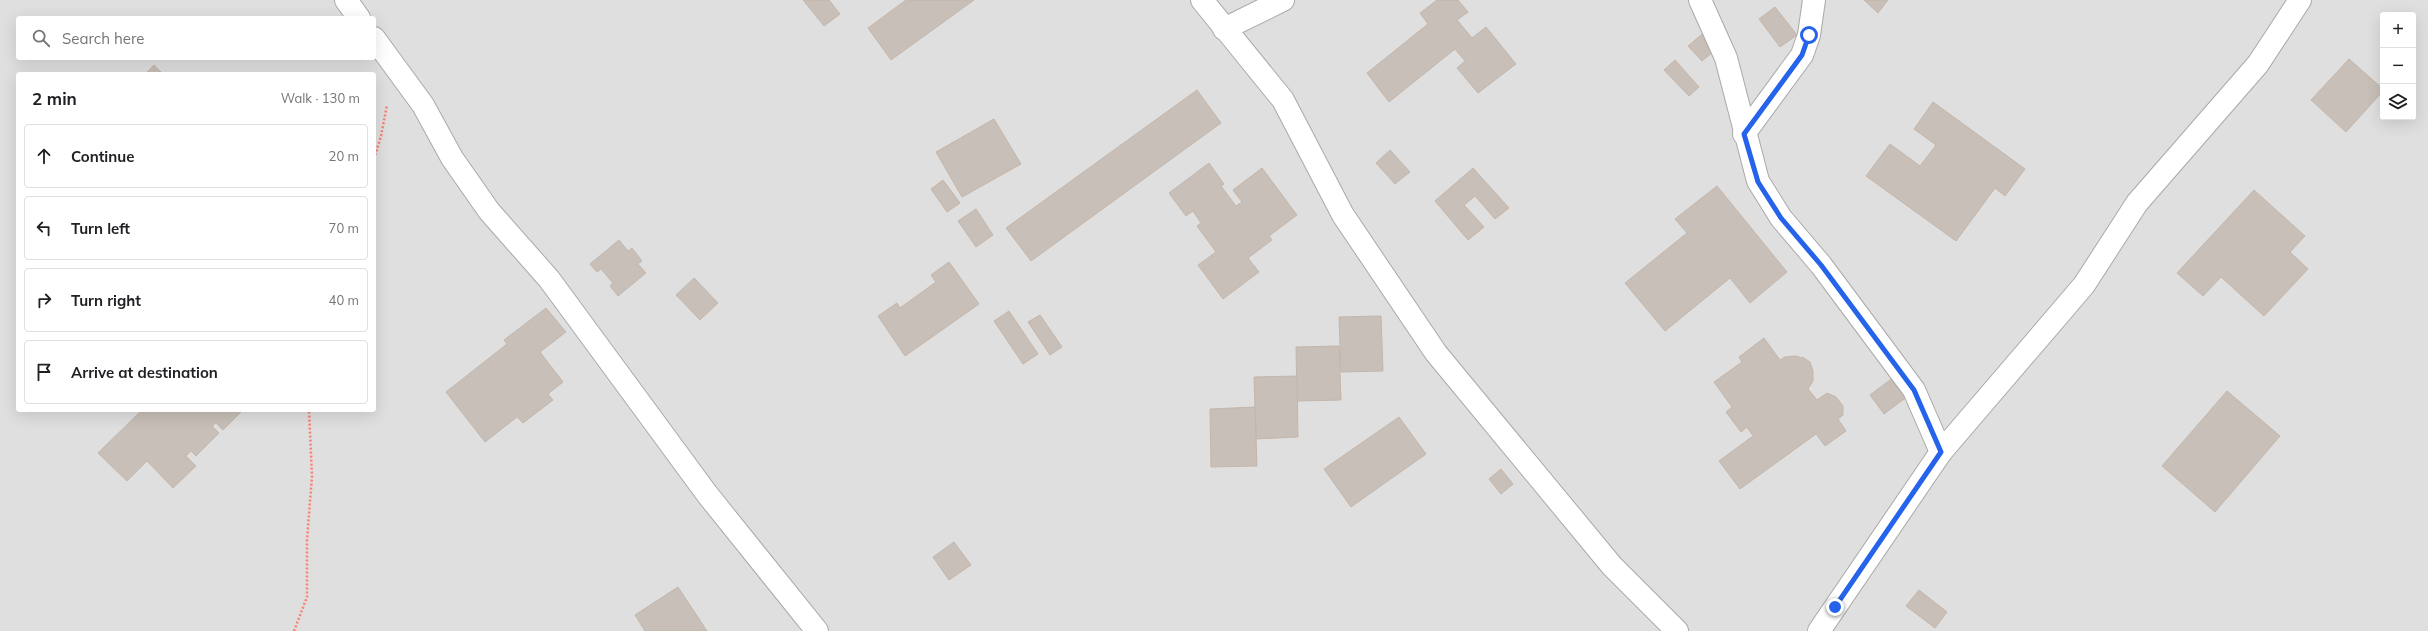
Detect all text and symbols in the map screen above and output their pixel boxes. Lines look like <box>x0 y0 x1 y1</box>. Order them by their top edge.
map controls <box>2380 12 2416 120</box>
button: + <box>2380 12 2416 48</box>
search box <box>16 16 376 60</box>
route start <box>1800 26 1818 44</box>
icon: search <box>30 27 52 49</box>
text: Search here <box>62 29 144 48</box>
button: − <box>2380 48 2416 84</box>
button: layers <box>2380 84 2416 120</box>
text: 2 min <box>32 88 77 109</box>
text: Walk · 130 m <box>281 90 360 106</box>
icon: ahead <box>33 145 55 167</box>
text: Continue <box>71 147 134 166</box>
text: 20 m <box>329 148 359 164</box>
icon: left <box>33 217 55 239</box>
text: Turn left <box>71 219 130 238</box>
text: 70 m <box>329 220 359 236</box>
icon: right <box>33 289 55 311</box>
text: Turn right <box>71 291 141 310</box>
text: 40 m <box>329 292 359 308</box>
icon: arrive <box>33 361 55 383</box>
text: Arrive at destination <box>71 363 218 382</box>
route end <box>1826 598 1844 616</box>

